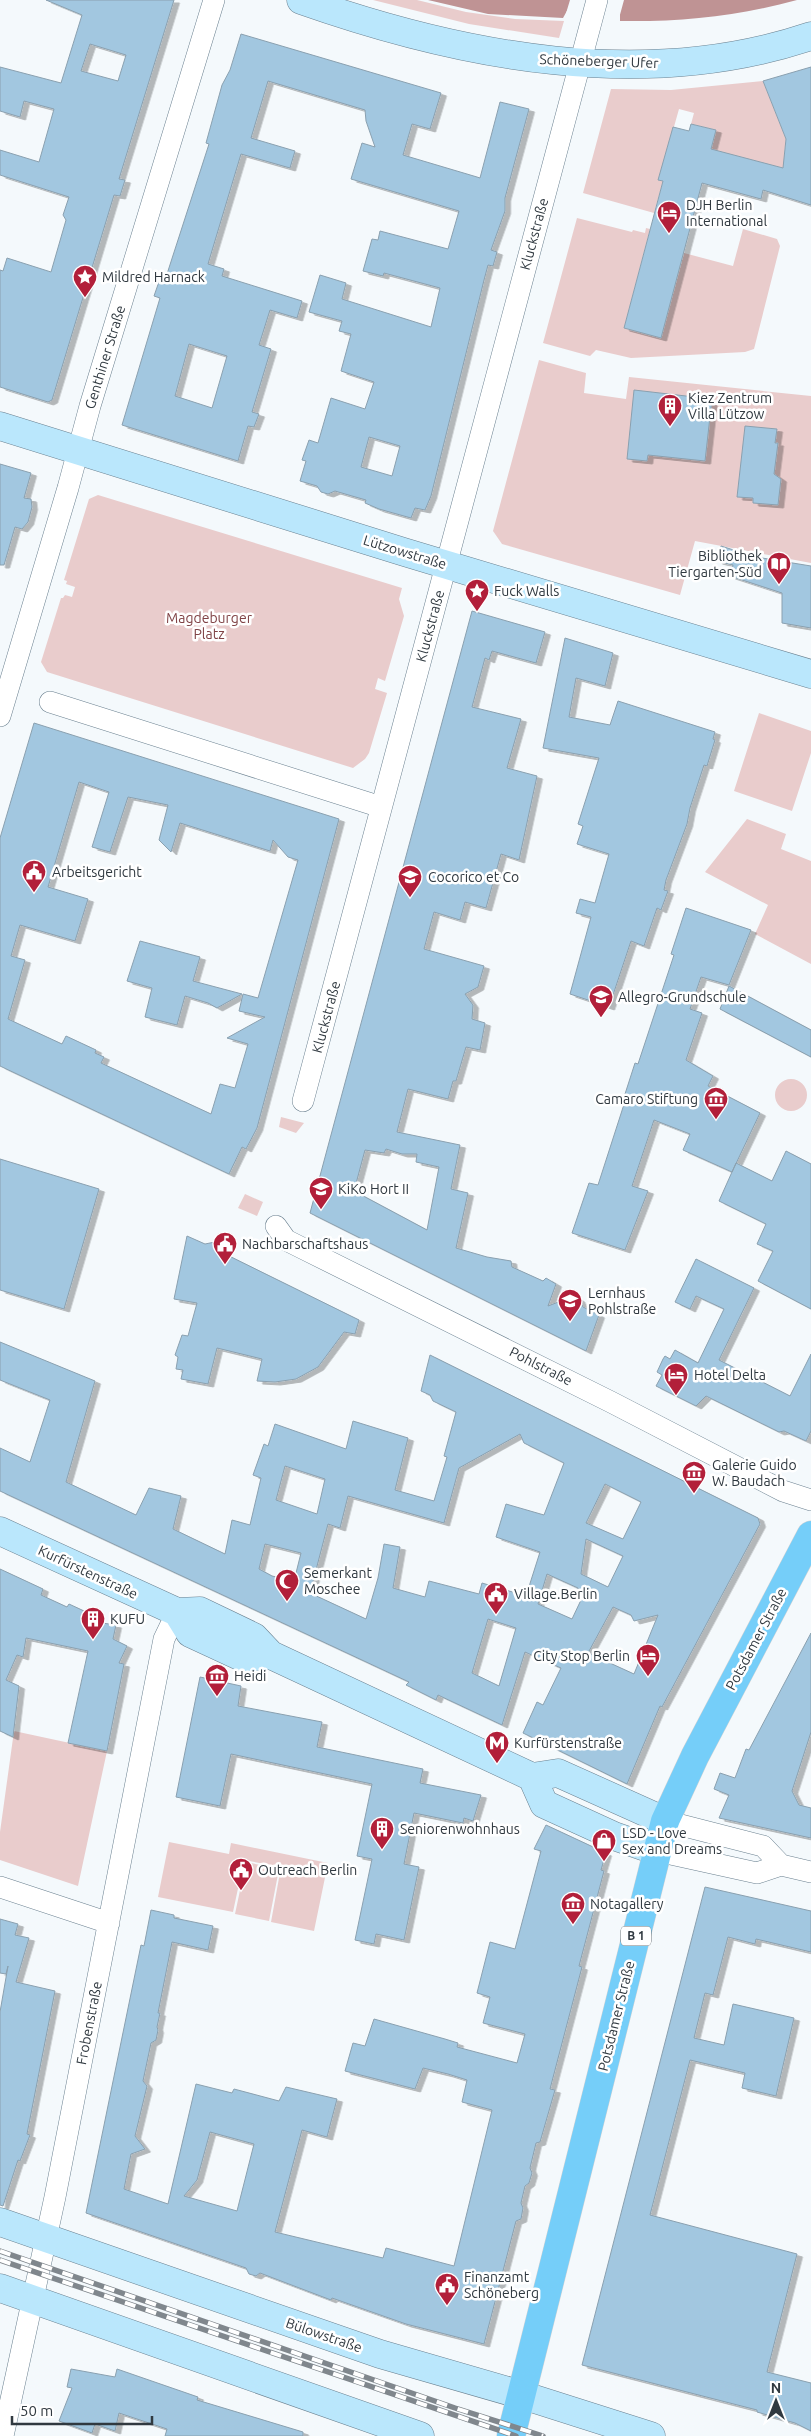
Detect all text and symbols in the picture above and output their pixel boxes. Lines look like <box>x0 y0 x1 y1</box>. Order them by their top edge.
street label: Schöneberger Ufer <box>539 51 660 71</box>
street label: Kluckstraße <box>517 196 551 272</box>
place label: DJH Berlin International <box>686 197 768 229</box>
hotel icon: DJH Berlin International <box>656 200 682 234</box>
place icon: Mildred Harnack <box>72 264 98 298</box>
place label: Mildred Harnack <box>102 269 205 285</box>
street label: Genthiner Straße <box>82 303 128 411</box>
place label: Kiez Zentrum Villa Lützow <box>688 390 772 422</box>
building icon: Kiez Zentrum Villa Lützow <box>657 393 683 427</box>
street label: Lützowstraße <box>361 532 449 572</box>
place label: Bibliothek Tiergarten-Süd <box>668 548 762 580</box>
library icon: Bibliothek Tiergarten-Süd <box>766 551 792 585</box>
place icon: Fuck Walls <box>464 578 490 612</box>
place label: Fuck Walls <box>494 583 559 599</box>
street label: Kluckstraße <box>413 588 447 664</box>
park label: Magdeburger Platz <box>166 610 253 642</box>
public building icon: Arbeitsgericht <box>21 859 47 893</box>
place label: Arbeitsgericht <box>52 864 142 880</box>
school or university icon: Cocorico et Co <box>397 864 423 898</box>
place label: Cocorico et Co <box>428 869 519 885</box>
street label: Kluckstraße <box>309 979 343 1055</box>
school or university icon: Allegro-Grundschule <box>588 984 614 1018</box>
place label: Allegro-Grundschule <box>618 989 747 1005</box>
museum icon: Camaro Stiftung <box>703 1086 729 1120</box>
place label: Camaro Stiftung <box>595 1091 698 1107</box>
school or university icon: KiKo Hort II <box>308 1176 334 1210</box>
place label: KiKo Hort II <box>338 1181 409 1197</box>
public building icon: Nachbarschaftshaus <box>212 1231 238 1265</box>
place label: Nachbarschaftshaus <box>242 1236 368 1252</box>
place label: Lernhaus Pohlstraße <box>588 1285 656 1317</box>
school or university icon: Lernhaus Pohlstraße <box>557 1288 583 1322</box>
street label: Pohlstraße <box>507 1343 575 1389</box>
hotel icon: Hotel Delta <box>663 1362 689 1396</box>
place label: Hotel Delta <box>694 1367 766 1383</box>
place label: Galerie Guido W. Baudach <box>712 1457 797 1489</box>
museum icon: Galerie Guido W. Baudach <box>681 1460 707 1494</box>
street label: Kurfürstenstraße <box>36 1542 140 1602</box>
place label: Semerkant Moschee <box>304 1565 372 1597</box>
mosque icon: Semerkant Moschee <box>274 1568 300 1602</box>
public building icon: Village.Berlin <box>483 1581 509 1615</box>
street label: Potsdamer Straße <box>722 1585 790 1693</box>
place label: Village.Berlin <box>514 1586 598 1602</box>
building icon: KUFU <box>80 1606 106 1640</box>
place label: KUFU <box>110 1611 145 1627</box>
hotel icon: City Stop Berlin <box>635 1643 661 1677</box>
place label: City Stop Berlin <box>533 1648 630 1664</box>
museum icon: Heidi <box>204 1663 230 1697</box>
place label: Heidi <box>234 1668 266 1684</box>
metro station icon: Kurfürstenstraße <box>484 1730 510 1764</box>
place label: Kurfürstenstraße <box>514 1735 622 1751</box>
building icon: Seniorenwohnhaus <box>369 1816 395 1850</box>
place label: Seniorenwohnhaus <box>400 1821 520 1837</box>
place label: LSD - Love Sex and Dreams <box>622 1825 722 1857</box>
shop icon: LSD - Love Sex and Dreams <box>591 1828 617 1862</box>
public building icon: Outreach Berlin <box>228 1857 254 1891</box>
place label: Outreach Berlin <box>258 1862 357 1878</box>
museum icon: Notagallery <box>560 1891 586 1925</box>
place label: Notagallery <box>590 1896 664 1912</box>
road number: B 1 <box>621 1926 651 1945</box>
street label: Potsdamer Straße <box>595 1959 637 2073</box>
street label: Frobenstraße <box>73 1980 105 2066</box>
place label: Finanzamt Schöneberg <box>464 2269 539 2301</box>
public building icon: Finanzamt Schöneberg <box>434 2272 460 2306</box>
street label: Bülowstraße <box>284 2314 364 2356</box>
north arrow <box>751 2376 801 2426</box>
text: N <box>771 2380 781 2396</box>
scale bar <box>12 2394 152 2426</box>
text: 50 m <box>20 2402 53 2419</box>

